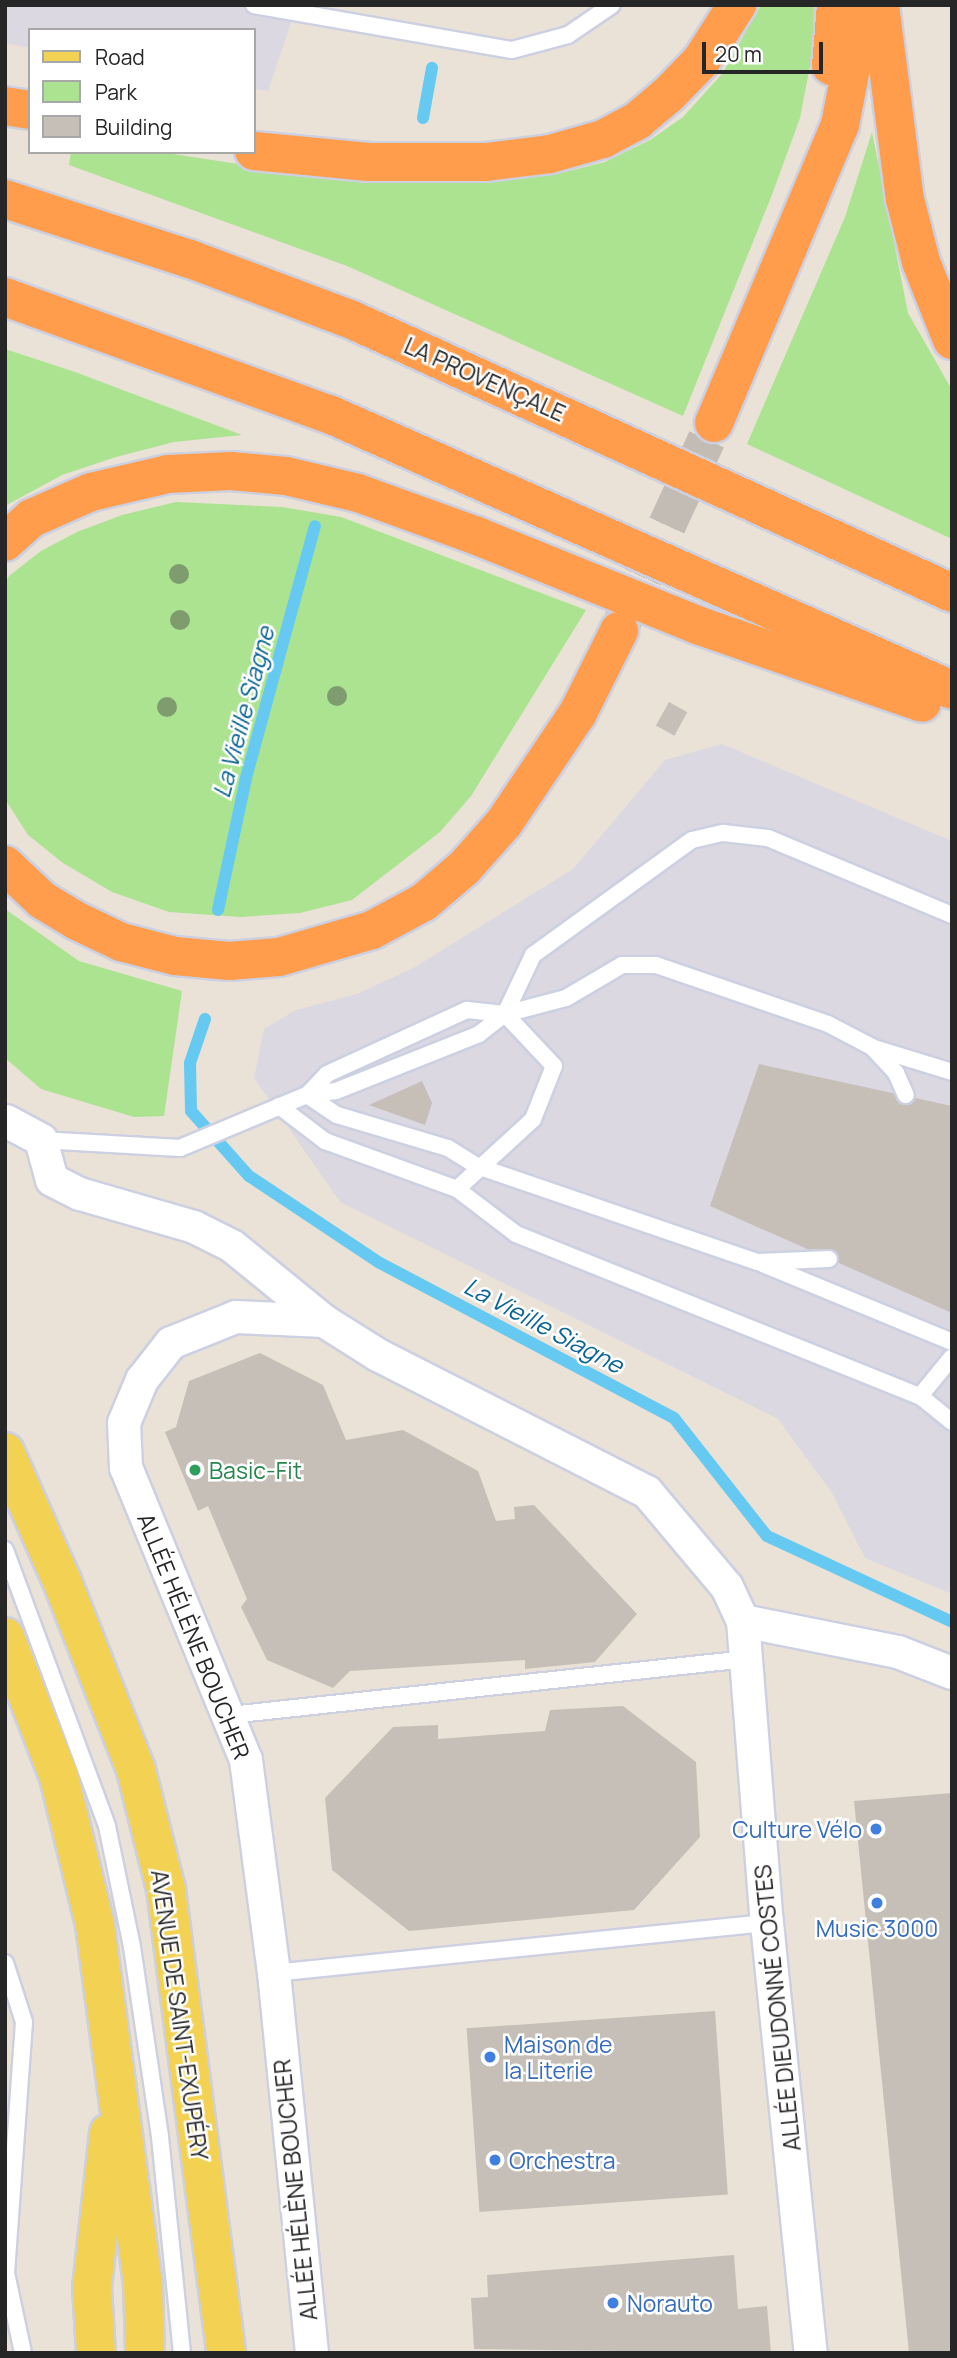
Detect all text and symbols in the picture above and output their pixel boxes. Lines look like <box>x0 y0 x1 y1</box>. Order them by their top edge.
legend <box>28 28 256 154</box>
scale bar <box>705 28 826 72</box>
text: 20 m <box>715 40 762 68</box>
text: Road <box>95 43 145 71</box>
text: Park <box>95 78 137 106</box>
text: Building <box>95 113 172 141</box>
street label: LA PROVENÇALE <box>400 331 570 427</box>
water label: La Vieille Siagne <box>206 623 280 801</box>
water label: La Vieille Siagne <box>460 1271 628 1379</box>
place label: Basic-Fit <box>209 1456 302 1484</box>
marker: Basic-Fit <box>187 1462 203 1478</box>
street label: ALLÉE HÉLÈNE BOUCHER <box>132 1509 256 1763</box>
place label: Culture Vélo <box>732 1815 862 1843</box>
marker: Culture Vélo <box>868 1821 884 1837</box>
street label: ALLÉE DIEUDONNÉ COSTES <box>748 1863 806 2153</box>
street label: AVENUE DE SAINT-EXUPÉRY <box>146 1868 214 2162</box>
marker: Music 3000 <box>869 1895 885 1911</box>
place label: Music 3000 <box>816 1914 938 1942</box>
place label: Maison de la Literie <box>504 2030 612 2084</box>
marker: Maison de la Literie <box>482 2049 498 2065</box>
street label: ALLÉE HÉLÈNE BOUCHER <box>268 2058 322 2322</box>
place label: Orchestra <box>509 2146 615 2174</box>
marker: Orchestra <box>487 2152 503 2168</box>
place label: Norauto <box>627 2289 713 2317</box>
marker: Norauto <box>605 2295 621 2311</box>

